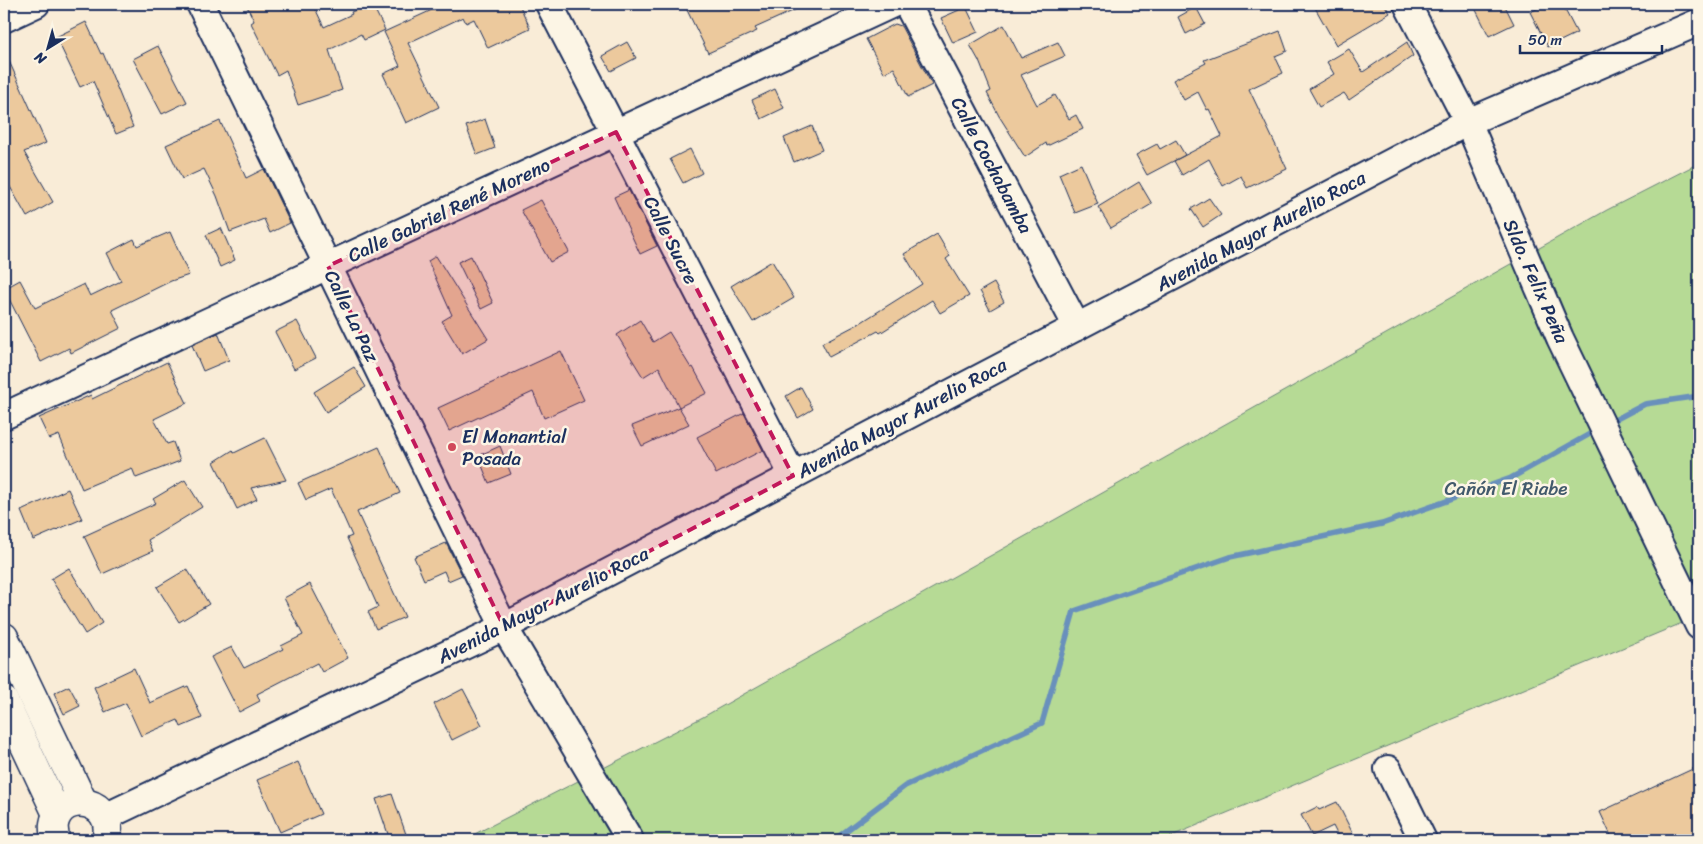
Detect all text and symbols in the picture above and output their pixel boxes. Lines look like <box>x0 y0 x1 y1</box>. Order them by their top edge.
north arrow <box>22 22 72 72</box>
scale bar <box>1520 22 1663 54</box>
text: 50 m <box>1528 27 1563 53</box>
text: N <box>29 45 53 71</box>
street label: Calle Cochabamba <box>942 90 1042 240</box>
street label: Calle Gabriel René Moreno <box>342 148 556 272</box>
street label: Avenida Mayor Aurelio Roca <box>1149 161 1372 301</box>
street label: Calle Sucre <box>634 190 708 291</box>
street label: Sldo. Felix Peña <box>1494 213 1578 349</box>
street label: Calle La Paz <box>315 264 389 369</box>
street label: Avenida Mayor Aurelio Roca <box>790 348 1013 488</box>
place label: El Manantial Posada <box>462 420 567 475</box>
marker: El Manantial Posada <box>446 441 458 453</box>
park label: Cañón El Riabe <box>1445 472 1568 505</box>
street label: Avenida Mayor Aurelio Roca <box>430 537 655 673</box>

